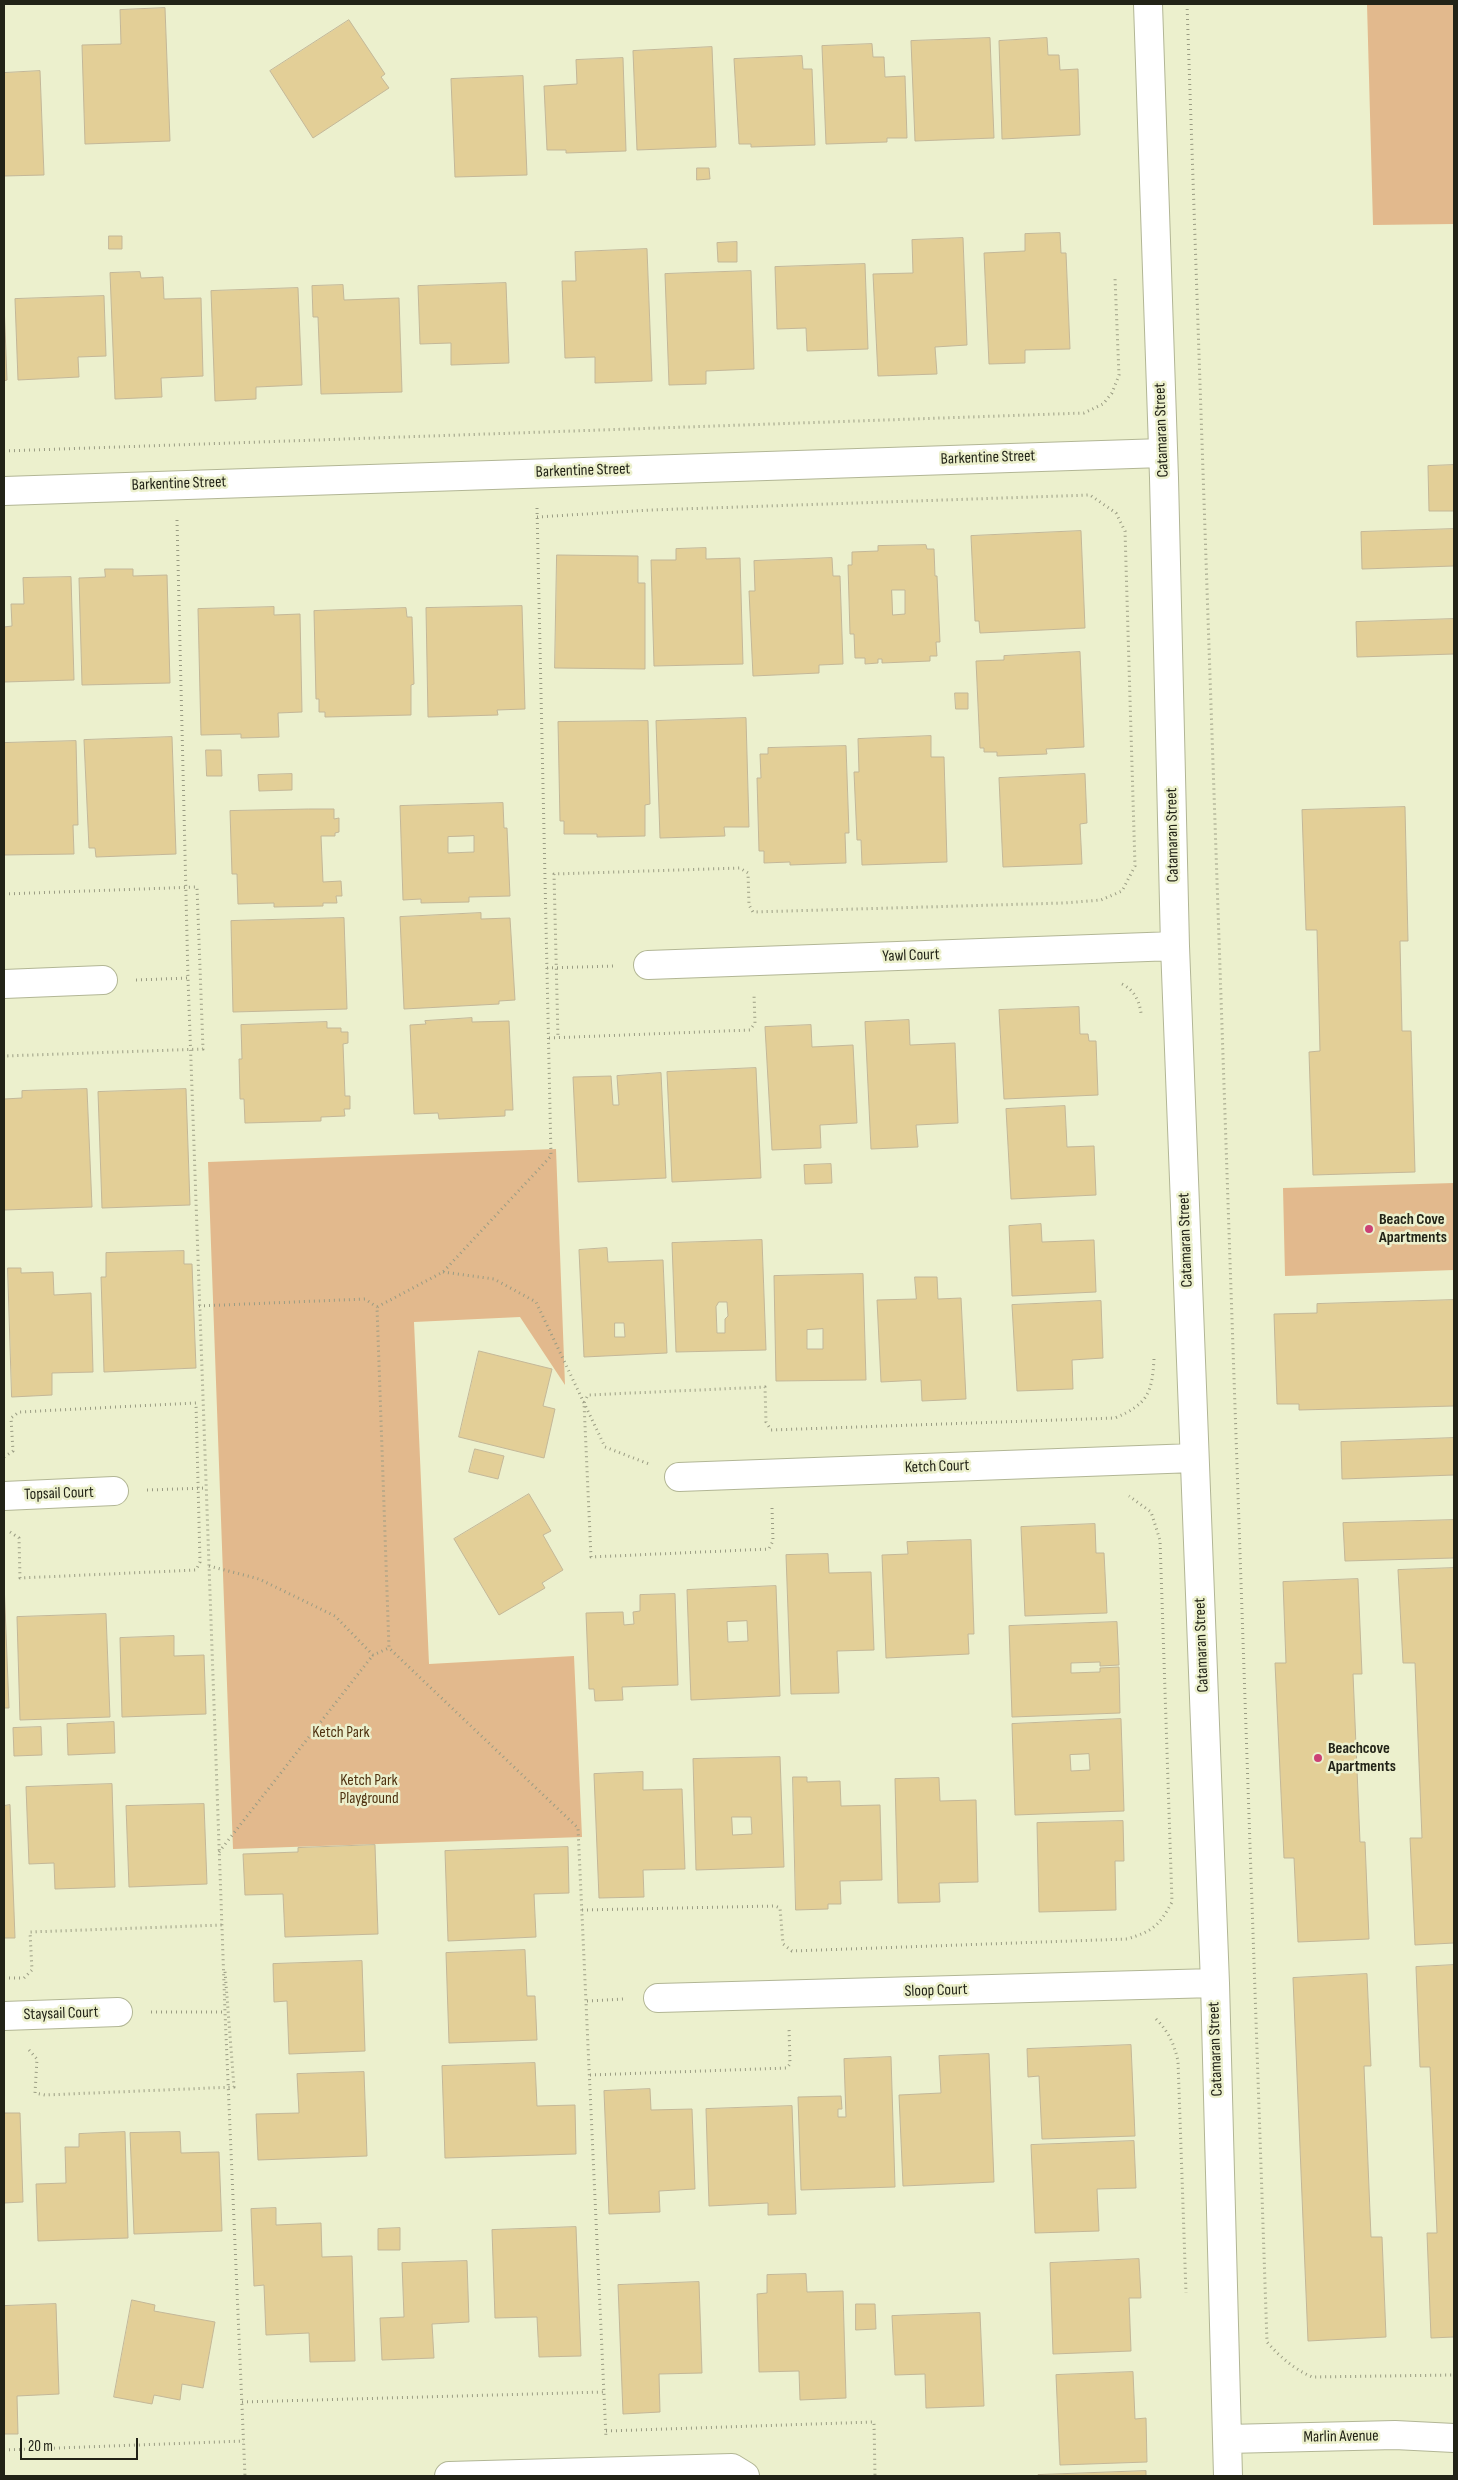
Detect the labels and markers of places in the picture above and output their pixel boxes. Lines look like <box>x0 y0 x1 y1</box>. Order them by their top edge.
place label: Beach Cove Apartments <box>1379 1210 1447 1248</box>
marker: Beach Cove Apartments <box>1363 1223 1375 1235</box>
place label: Beachcove Apartments <box>1328 1739 1396 1777</box>
marker: Beachcove Apartments <box>1312 1752 1324 1764</box>

